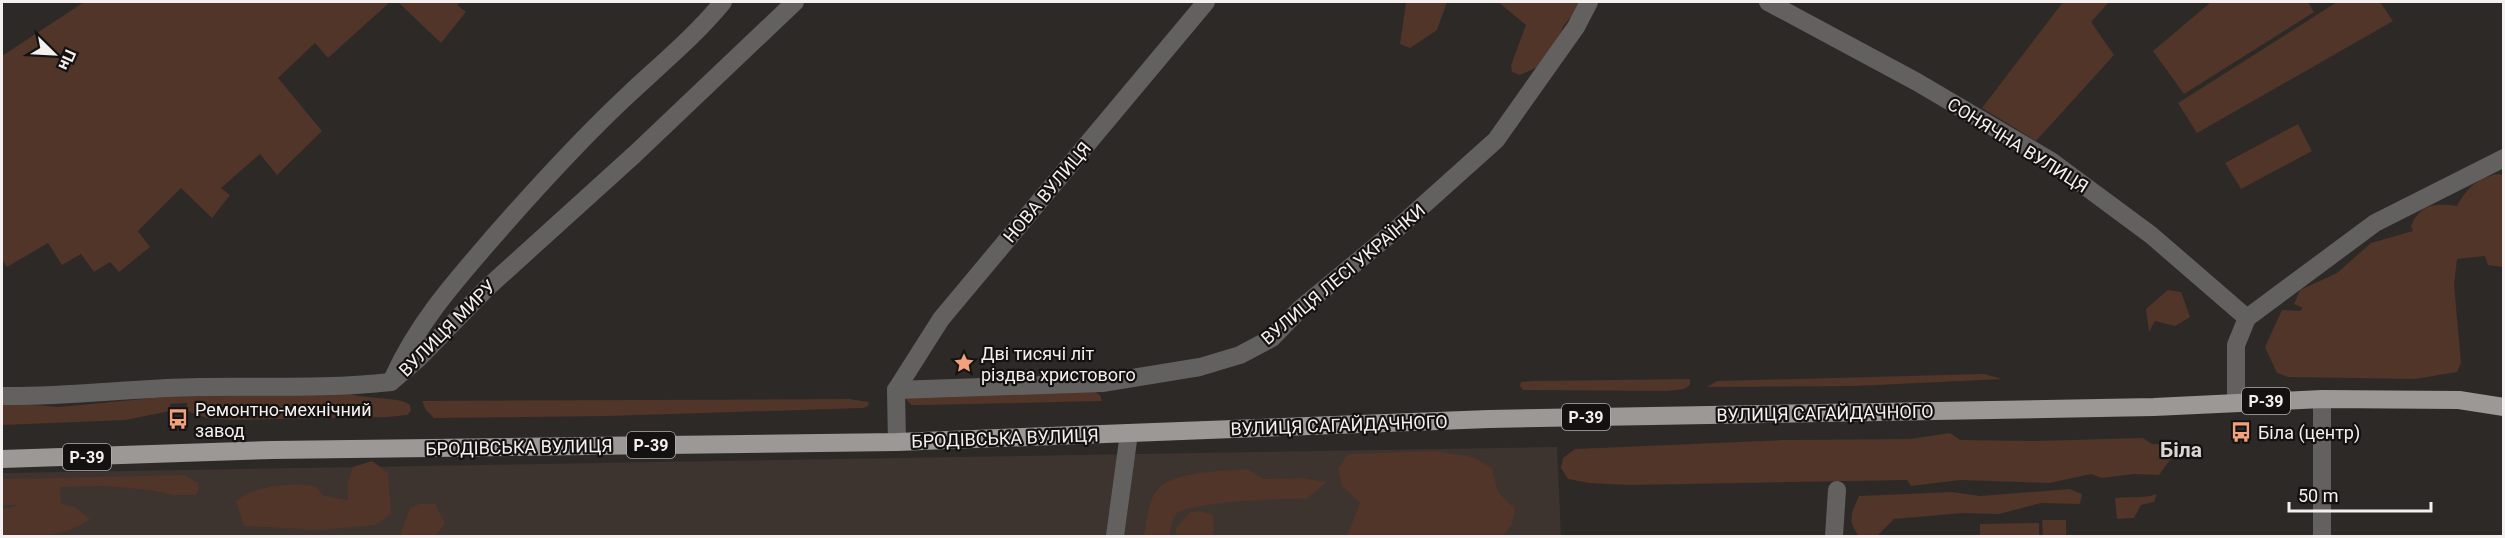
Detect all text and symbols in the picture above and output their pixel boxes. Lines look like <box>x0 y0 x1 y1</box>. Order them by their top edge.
north arrow <box>24 24 84 84</box>
text: Пн <box>54 47 80 73</box>
street label: СОНЯЧНА ВУЛИЦЯ <box>1944 93 2092 197</box>
street label: НОВА ВУЛИЦЯ <box>999 137 1095 247</box>
street label: ВУЛИЦЯ ЛЕСІ УКРАЇНКИ <box>1257 199 1429 349</box>
street label: ВУЛИЦЯ МИРУ <box>394 275 500 381</box>
place label: Дві тисячі літ різдва христового <box>981 343 1136 385</box>
place icon: Дві тисячі літ різдва христового <box>952 351 976 375</box>
road number: Р-39 <box>2242 388 2290 414</box>
place label: Ремонтно-мехнічний завод <box>195 399 372 441</box>
street label: ВУЛИЦЯ САГАЙДАЧНОГО <box>1716 401 1934 425</box>
road number: Р-39 <box>1562 404 1610 430</box>
bus stop icon: Ремонтно-мехнічний завод <box>166 407 190 431</box>
street label: ВУЛИЦЯ САГАЙДАЧНОГО <box>1230 411 1448 439</box>
bus stop icon: Біла (центр) <box>2229 420 2253 444</box>
place label: Біла (центр) <box>2258 422 2360 444</box>
street label: БРОДІВСЬКА ВУЛИЦЯ <box>911 424 1099 452</box>
road number: Р-39 <box>627 432 675 458</box>
street label: БРОДІВСЬКА ВУЛИЦЯ <box>425 435 613 459</box>
district label: Біла <box>2160 438 2202 462</box>
road number: Р-39 <box>63 444 111 470</box>
scale bar <box>2289 475 2432 513</box>
text: 50 m <box>2298 485 2338 506</box>

